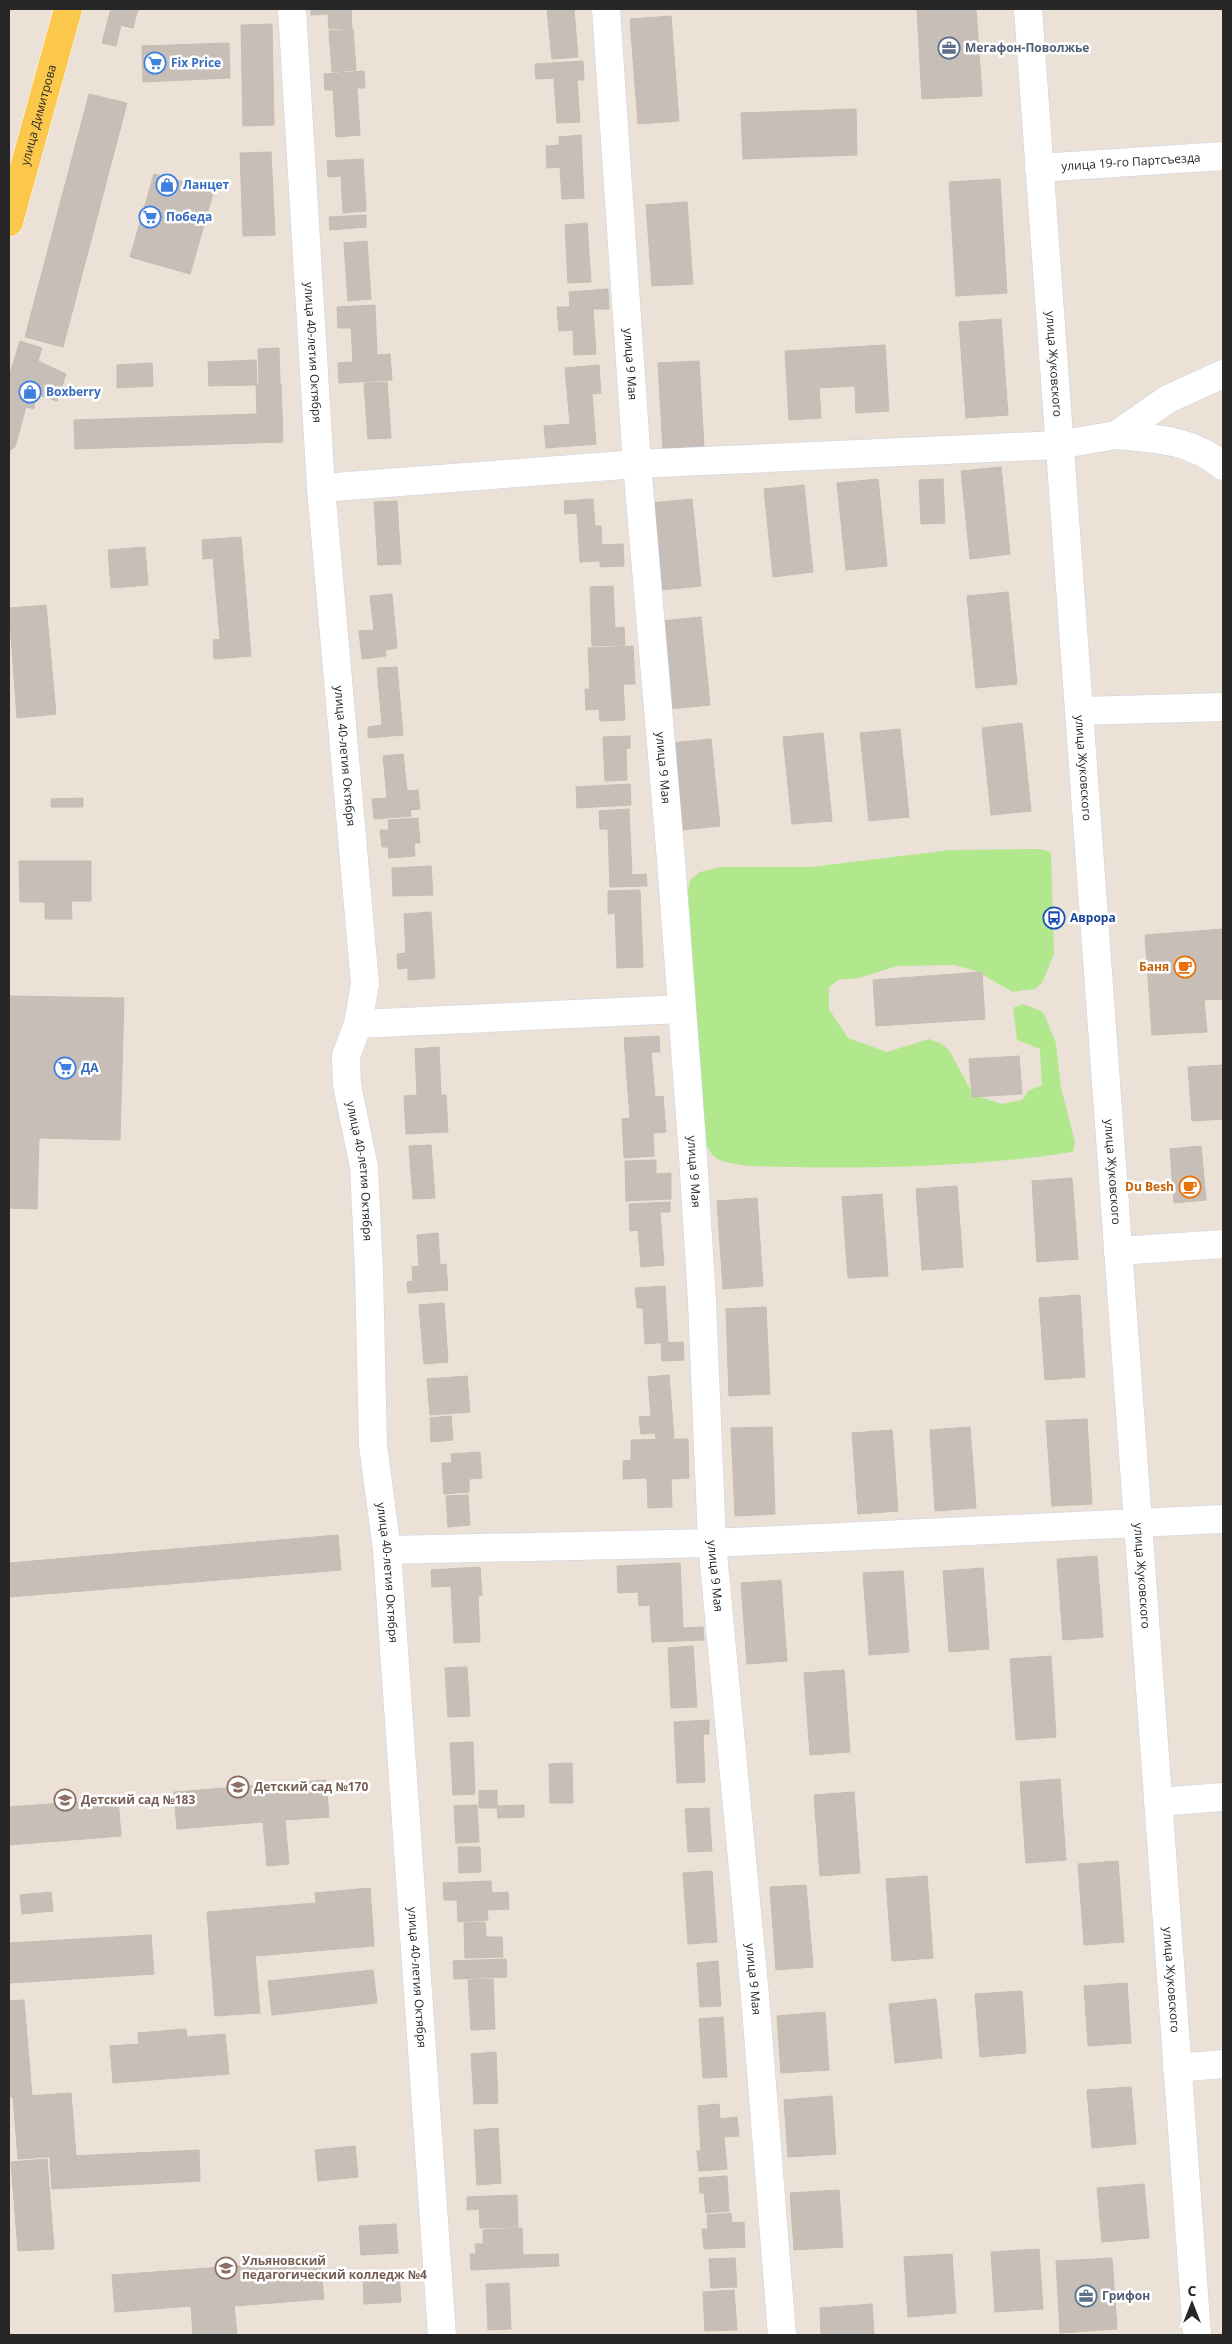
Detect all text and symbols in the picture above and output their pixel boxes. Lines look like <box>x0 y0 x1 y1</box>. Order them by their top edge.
office icon: Мегафон-Поволжье <box>937 36 961 60</box>
place label: Мегафон-Поволжье <box>965 39 1089 56</box>
supermarket icon: Fix Price <box>143 51 167 75</box>
place label: Fix Price <box>171 54 221 71</box>
street label: улица Димитрова <box>16 63 60 167</box>
street label: улица 19-го Партсъезда <box>1061 148 1201 175</box>
shop icon: Ланцет <box>155 173 179 197</box>
place label: Ланцет <box>183 176 229 193</box>
supermarket icon: Победа <box>138 205 162 229</box>
place label: Победа <box>166 208 212 225</box>
street label: улица 40-летия Октября <box>301 281 326 423</box>
street label: улица Жуковского <box>1042 311 1067 417</box>
street label: улица 9 Мая <box>620 328 642 401</box>
shop icon: Boxberry <box>18 380 42 404</box>
place label: Boxberry <box>46 383 101 400</box>
street label: улица 40-летия Октября <box>331 685 360 827</box>
street label: улица Жуковского <box>1071 715 1096 821</box>
street label: улица 9 Мая <box>652 731 675 804</box>
bus stop icon: Аврора <box>1042 906 1066 930</box>
place label: Аврора <box>1070 909 1116 926</box>
cafe icon: Баня <box>1173 955 1197 979</box>
place label: Баня <box>1139 958 1169 975</box>
supermarket icon: ДА <box>53 1056 77 1080</box>
place label: ДА <box>81 1059 99 1076</box>
street label: улица 40-летия Октября <box>343 1100 377 1242</box>
street label: улица Жуковского <box>1101 1118 1125 1225</box>
street label: улица 9 Мая <box>684 1135 705 1208</box>
cafe icon: Du Besh <box>1178 1175 1202 1199</box>
place label: Du Besh <box>1125 1178 1174 1195</box>
street label: улица 40-летия Октября <box>373 1501 402 1643</box>
street label: улица Жуковского <box>1130 1522 1155 1629</box>
street label: улица 9 Мая <box>704 1539 727 1613</box>
school or university icon: Детский сад №170 <box>226 1775 250 1799</box>
place label: Детский сад №170 <box>254 1778 368 1795</box>
school or university icon: Детский сад №183 <box>53 1788 77 1812</box>
place label: Детский сад №183 <box>81 1791 195 1808</box>
street label: улица 40-летия Октября <box>404 1906 431 2048</box>
street label: улица Жуковского <box>1159 1926 1184 2033</box>
street label: улица 9 Мая <box>742 1943 765 2016</box>
place label: Ульяновский педагогический колледж №4 <box>242 2252 427 2283</box>
school or university icon: Ульяновский педагогический колледж №4 <box>214 2256 238 2280</box>
north arrow <box>1167 2279 1217 2329</box>
text: С <box>1188 2281 1197 2300</box>
office icon: Грифон <box>1074 2284 1098 2308</box>
place label: Грифон <box>1102 2287 1150 2304</box>

